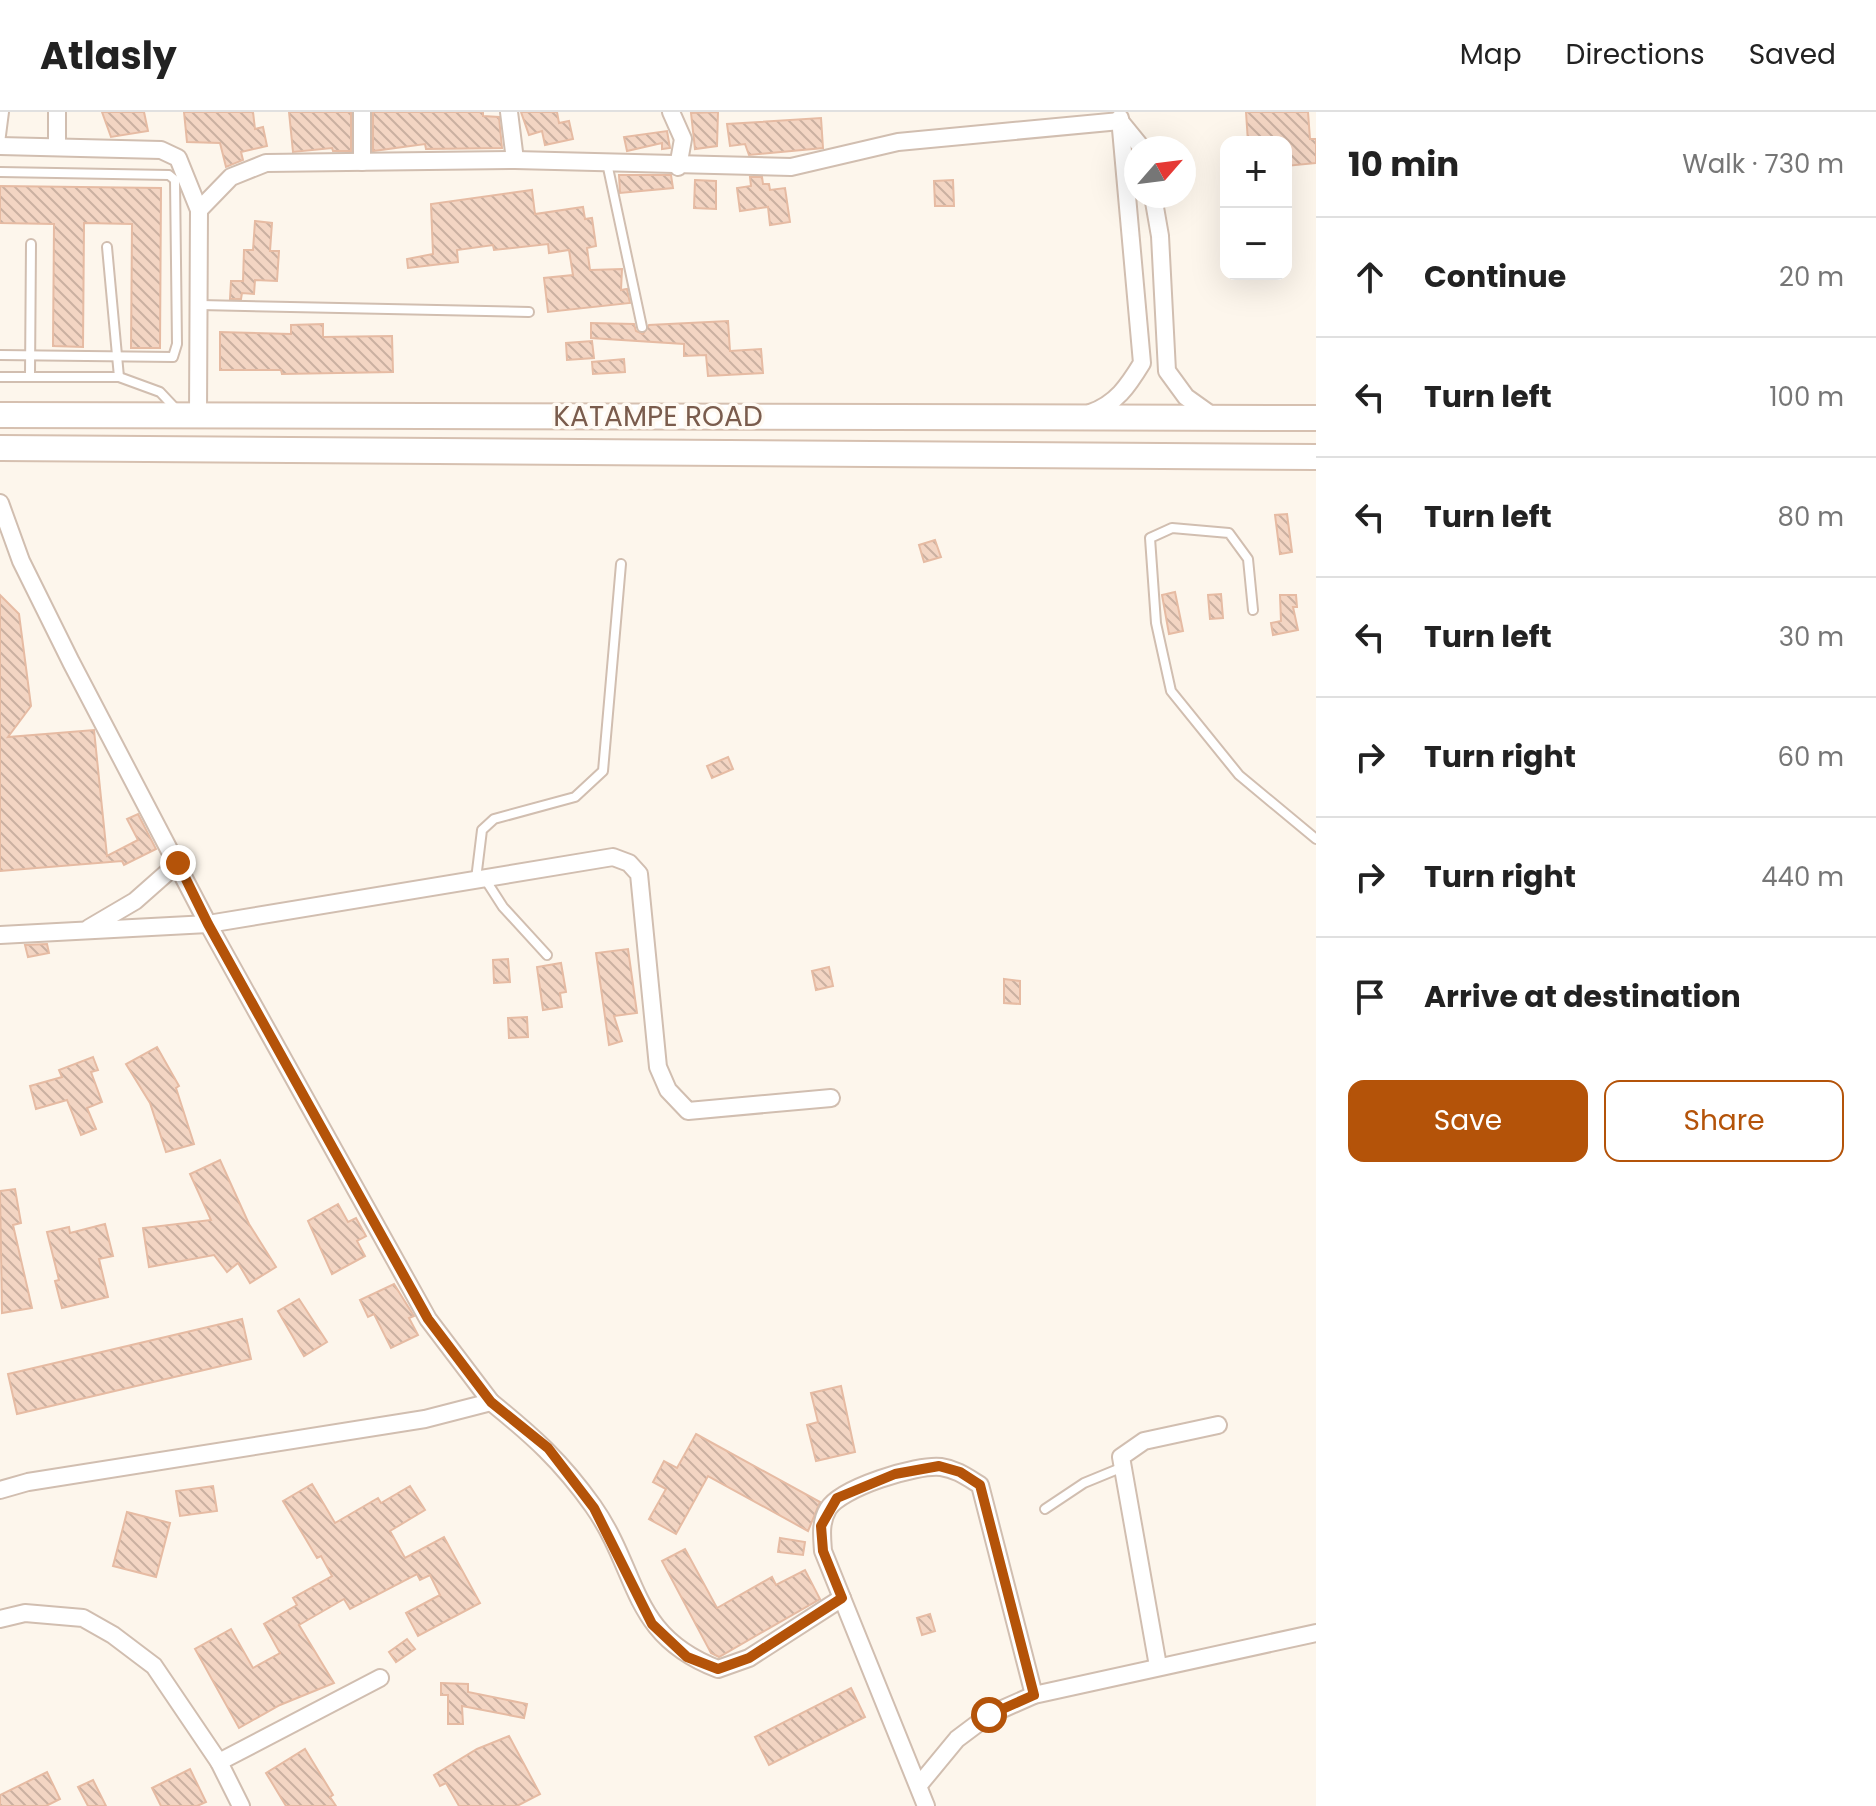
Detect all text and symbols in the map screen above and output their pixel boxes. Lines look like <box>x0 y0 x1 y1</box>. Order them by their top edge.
text: Atlasly <box>40 29 177 82</box>
text: Map <box>1460 35 1522 74</box>
text: Directions <box>1566 35 1705 74</box>
text: Saved <box>1749 35 1836 74</box>
north arrow <box>1124 136 1196 208</box>
map controls <box>1220 136 1292 280</box>
button: + <box>1220 136 1292 208</box>
text: 10 min <box>1348 140 1459 188</box>
text: Walk · 730 m <box>1682 146 1844 182</box>
button: − <box>1220 208 1292 280</box>
icon: ahead <box>1348 255 1392 299</box>
text: Continue <box>1424 255 1566 298</box>
text: 20 m <box>1779 259 1844 295</box>
icon: left <box>1348 375 1392 419</box>
text: Turn left <box>1424 375 1552 418</box>
text: 100 m <box>1769 379 1844 415</box>
street label: KATAMPE ROAD <box>553 397 763 436</box>
icon: left <box>1348 495 1392 539</box>
text: Turn left <box>1424 495 1552 538</box>
text: 80 m <box>1778 499 1844 535</box>
icon: left <box>1348 615 1392 659</box>
text: Turn left <box>1424 615 1552 658</box>
text: 30 m <box>1779 619 1844 655</box>
icon: right <box>1348 735 1392 779</box>
text: Turn right <box>1424 735 1576 778</box>
text: 60 m <box>1777 739 1844 775</box>
route end <box>160 845 196 881</box>
icon: right <box>1348 855 1392 899</box>
text: Turn right <box>1424 855 1576 898</box>
text: 440 m <box>1761 859 1844 895</box>
icon: arrive <box>1348 975 1392 1019</box>
text: Arrive at destination <box>1424 975 1741 1018</box>
button: Save <box>1348 1080 1588 1162</box>
button: Share <box>1604 1080 1844 1162</box>
route start <box>971 1697 1007 1733</box>

